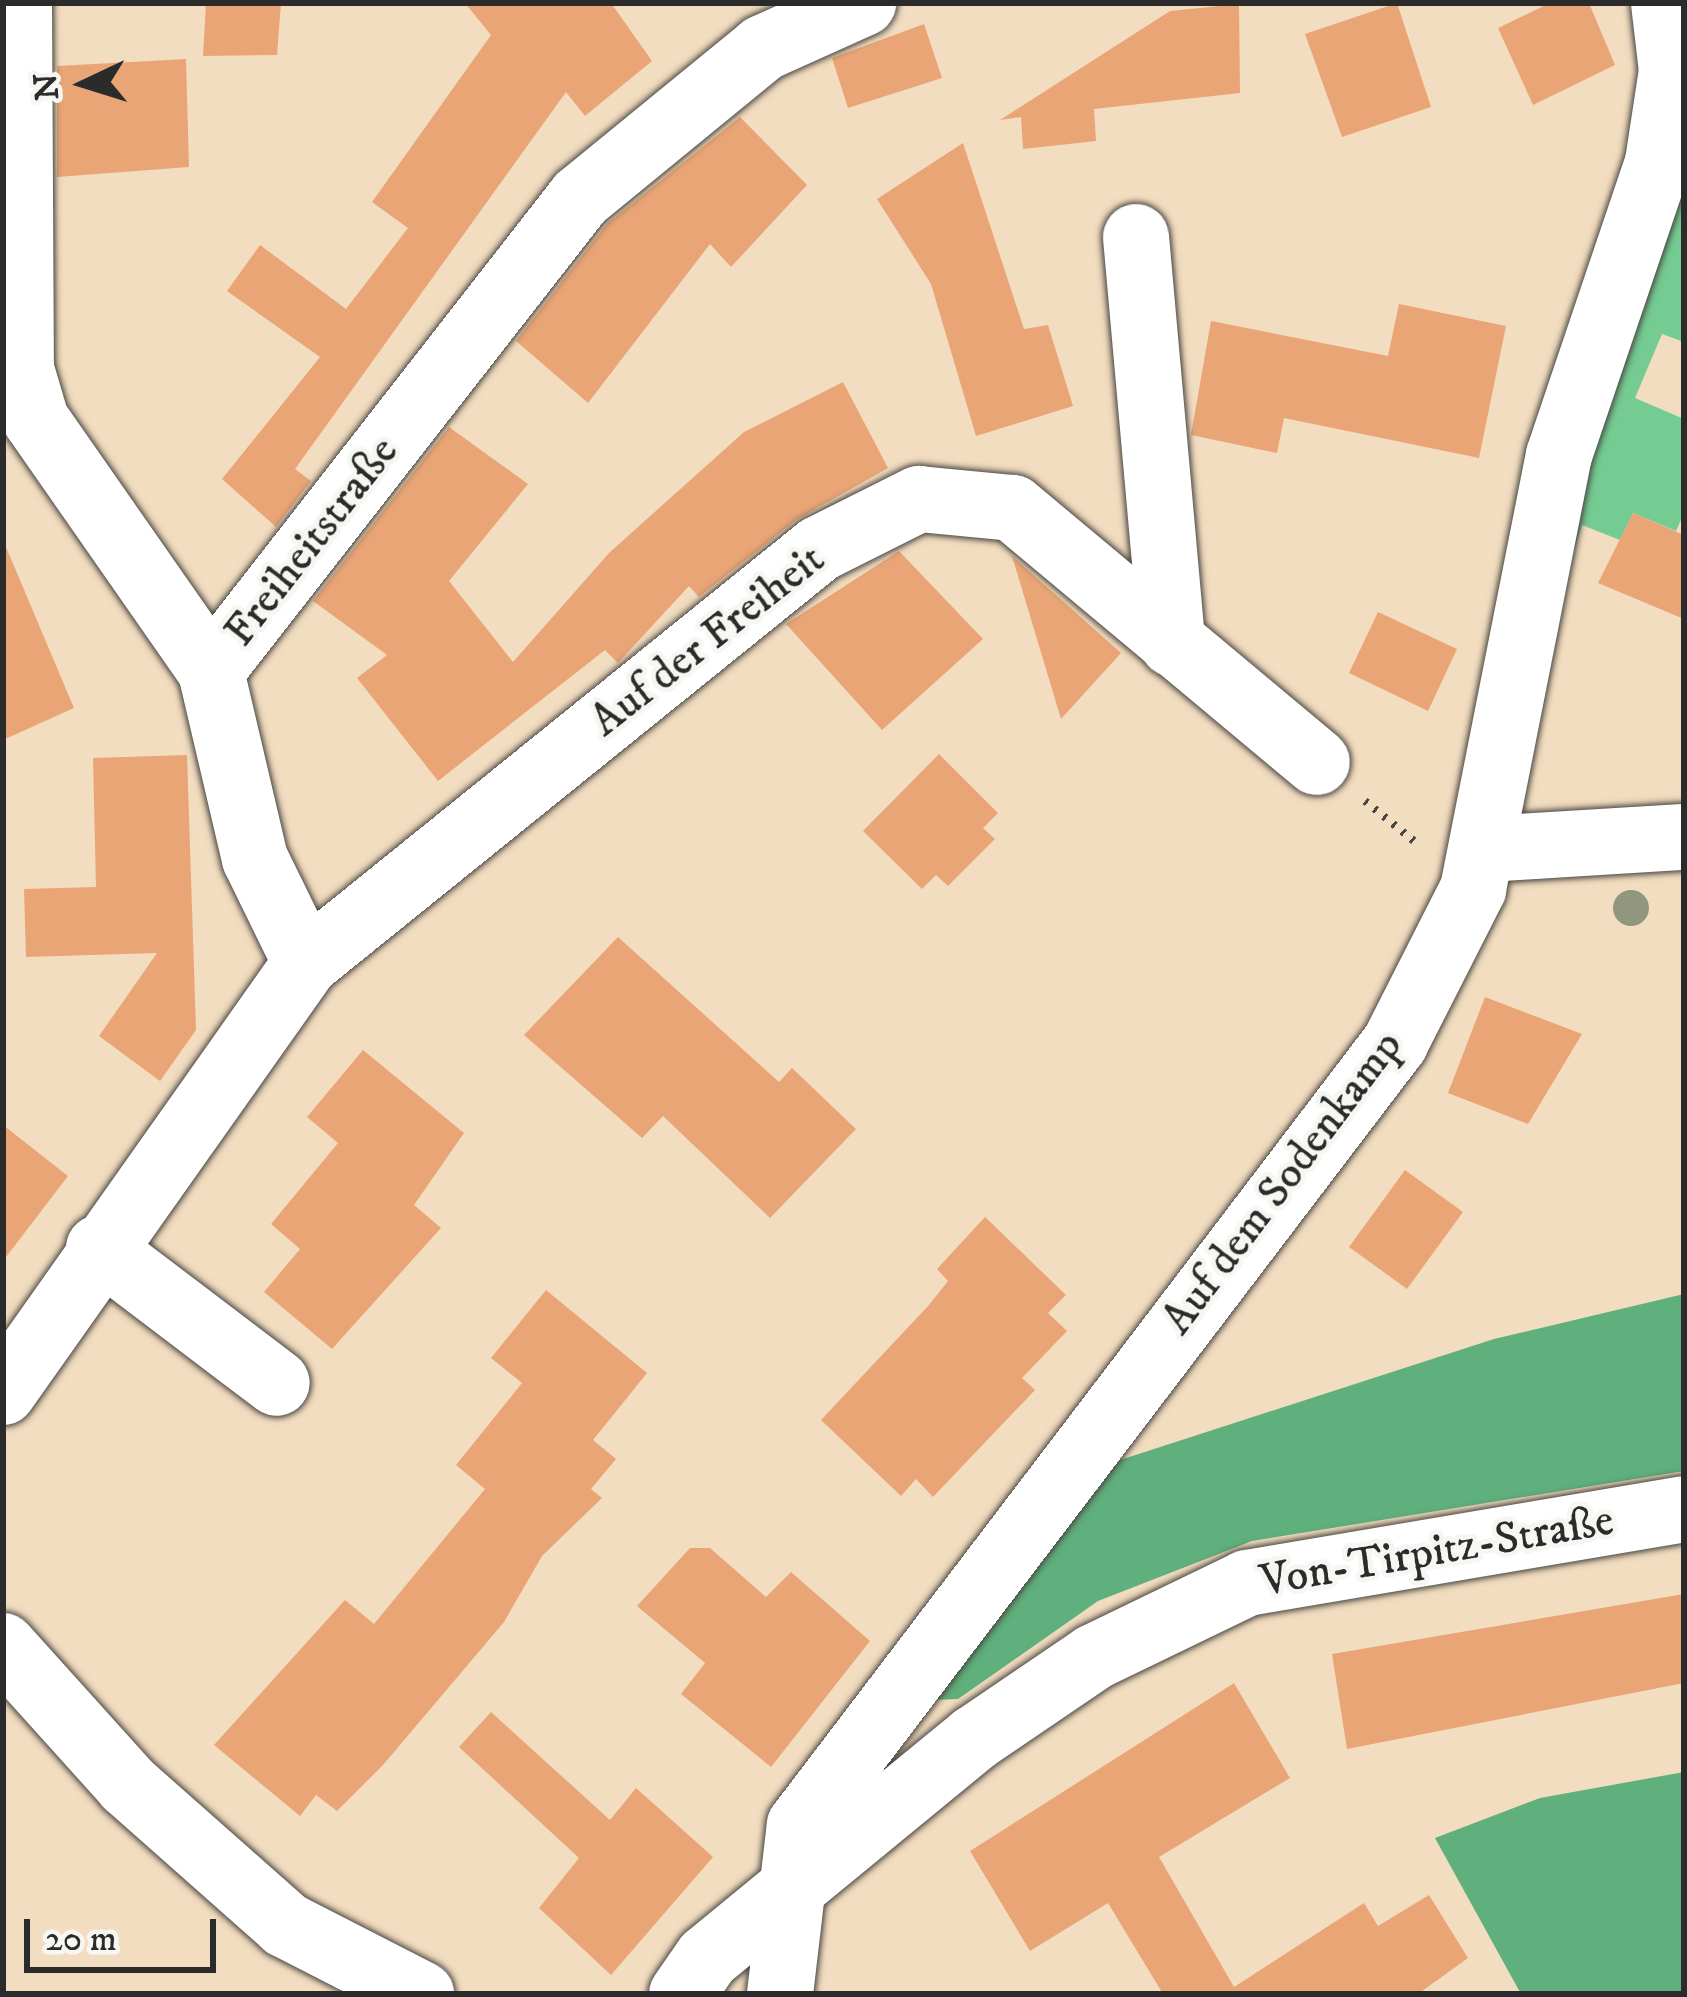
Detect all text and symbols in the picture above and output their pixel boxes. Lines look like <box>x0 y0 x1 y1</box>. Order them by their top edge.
north arrow <box>24 24 144 144</box>
text: N <box>26 72 69 101</box>
street label: Freiheitstraße <box>213 426 411 658</box>
street label: Auf der Freiheit <box>580 533 836 749</box>
street label: Auf dem Sodenkamp <box>1151 1020 1415 1346</box>
street label: Von-Tirpitz-Straße <box>1256 1494 1618 1610</box>
scale bar <box>30 1895 222 1969</box>
text: 20 m <box>45 1917 117 1962</box>

